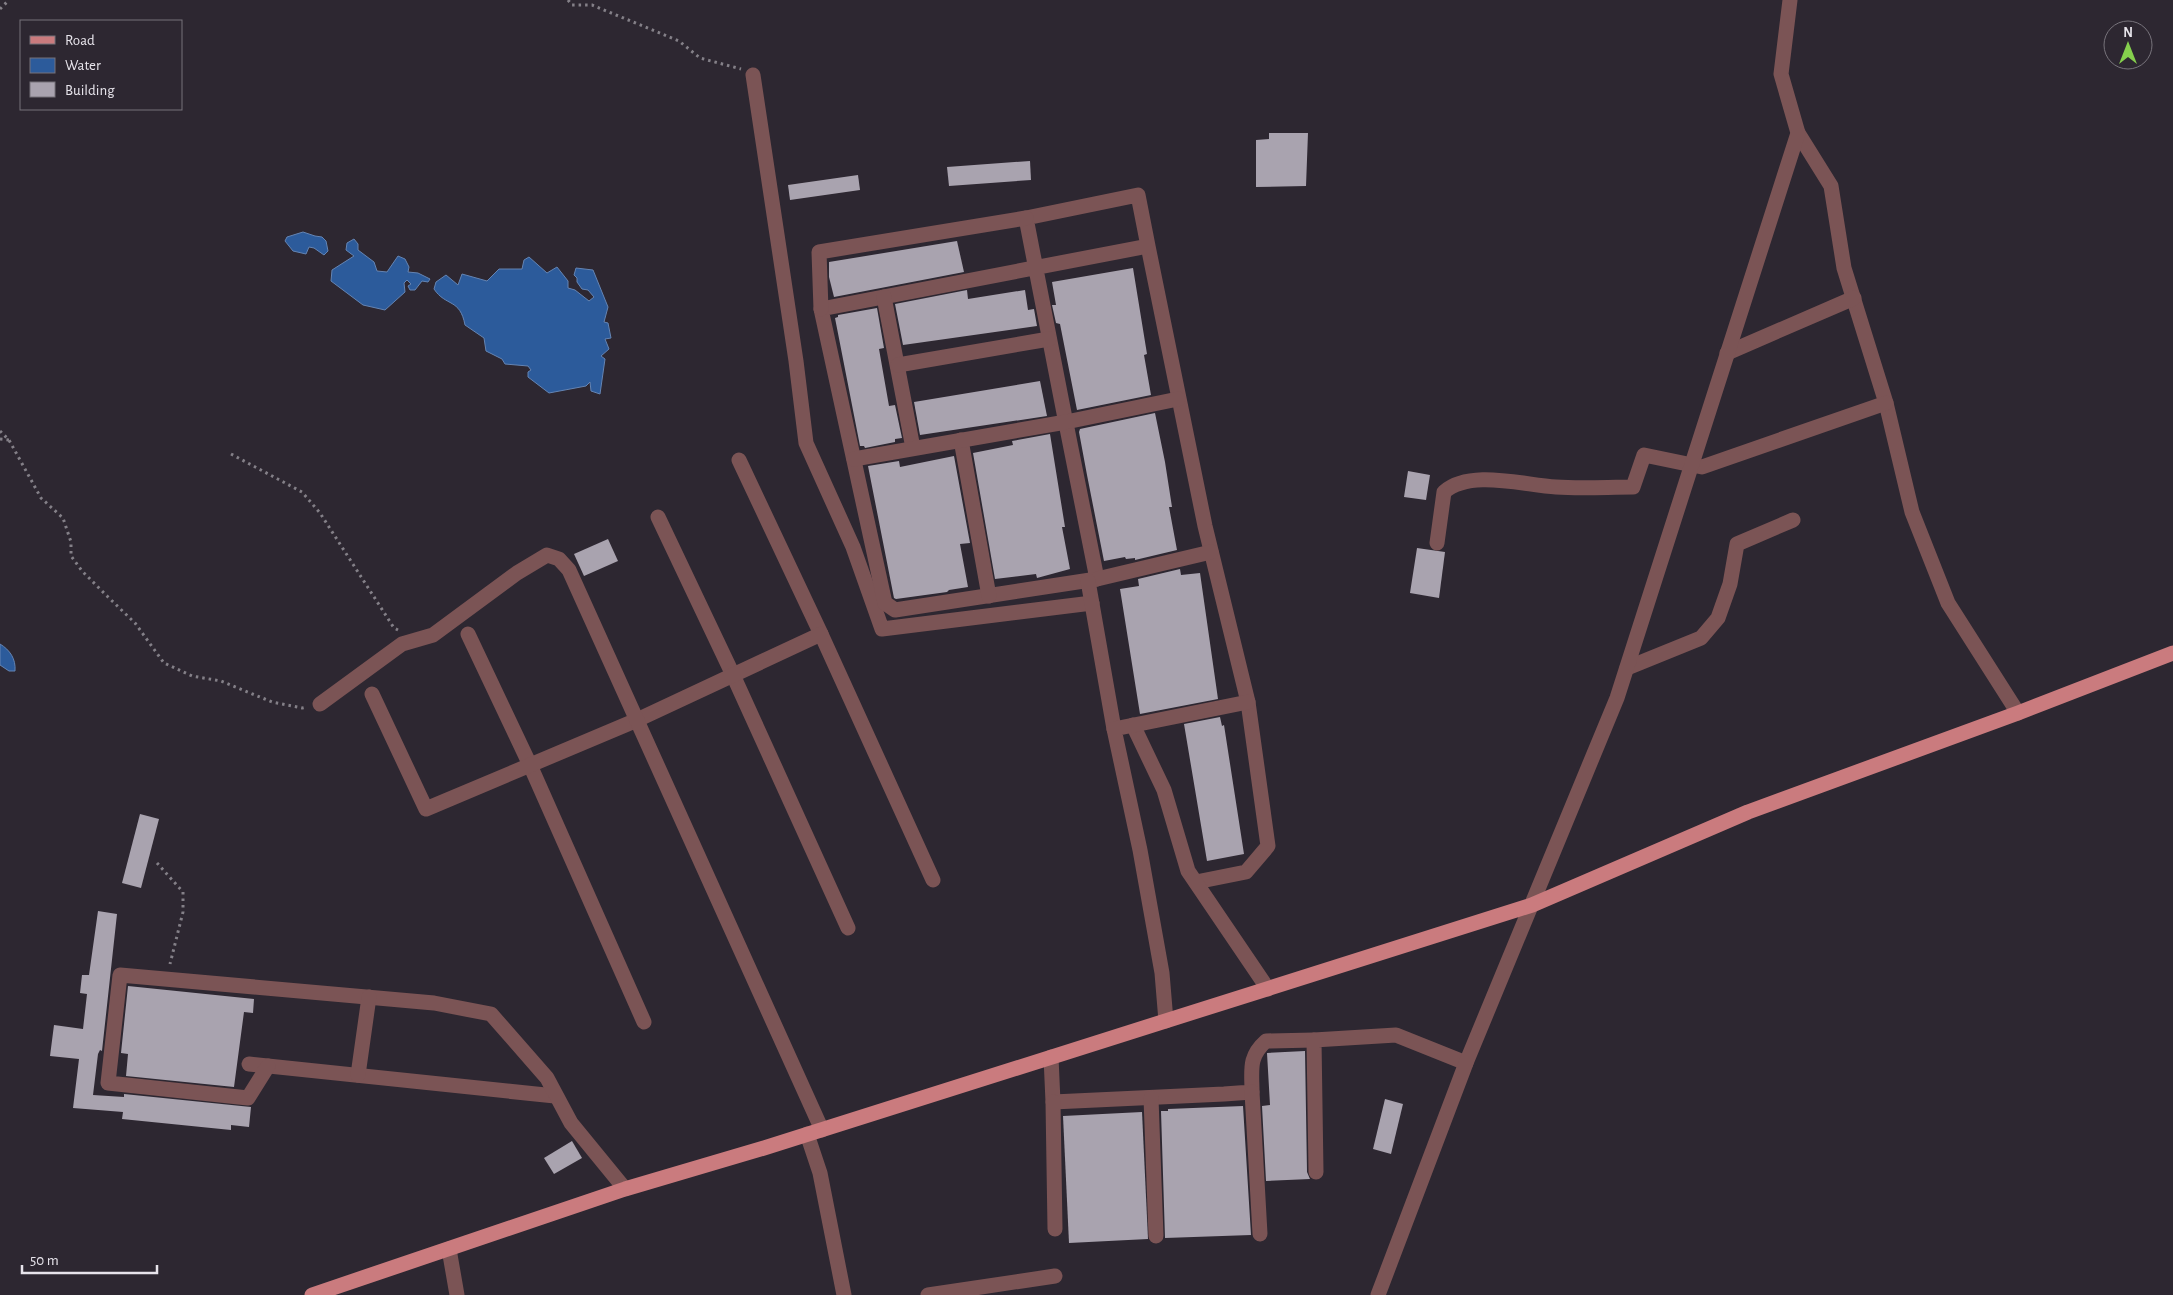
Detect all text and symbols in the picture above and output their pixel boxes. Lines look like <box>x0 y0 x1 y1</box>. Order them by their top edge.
legend <box>20 20 182 110</box>
north arrow <box>2103 20 2153 70</box>
text: N <box>2123 26 2133 40</box>
text: Road <box>65 33 95 48</box>
text: Water <box>65 58 101 73</box>
text: Building <box>65 83 115 98</box>
scale bar <box>22 1242 158 1274</box>
text: 50 m <box>30 1253 59 1268</box>

